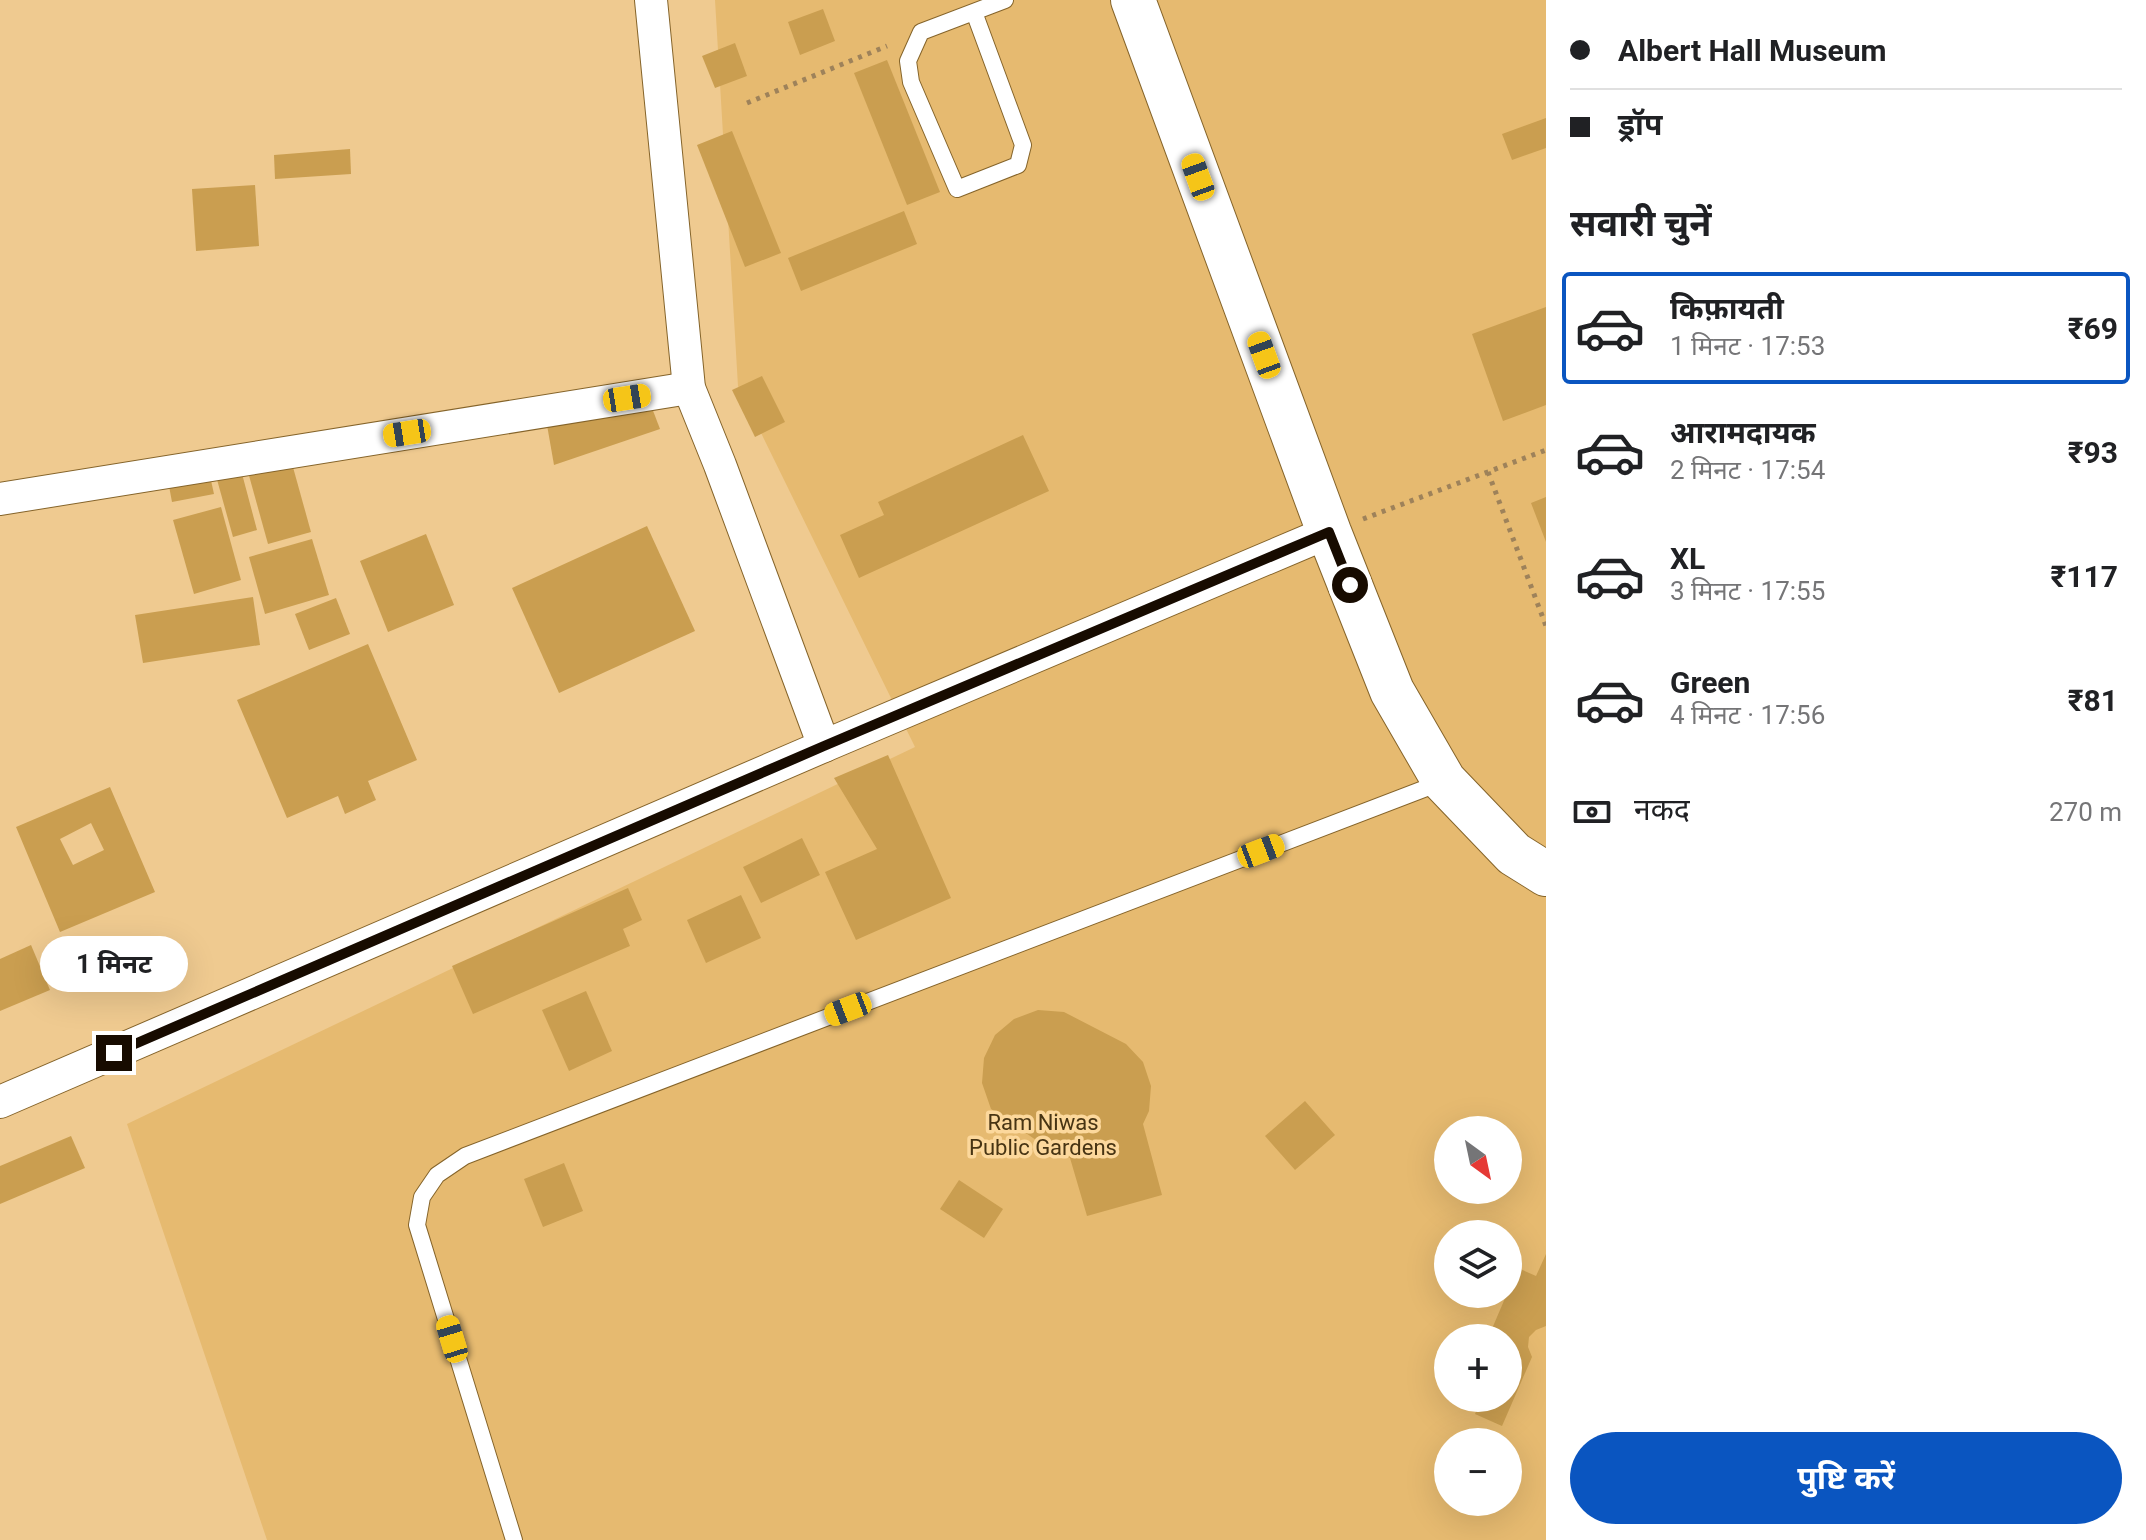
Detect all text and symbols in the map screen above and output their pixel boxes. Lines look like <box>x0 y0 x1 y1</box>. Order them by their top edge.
text: Albert Hall Museum <box>1618 33 1887 68</box>
text: ड्रॉप <box>1618 107 1662 142</box>
car <box>1179 150 1217 204</box>
text: सवारी चुनें <box>1570 203 1711 245</box>
text: किफ़ायती <box>1670 291 1784 326</box>
icon: car <box>1574 292 1646 364</box>
text: ₹69 <box>2068 311 2118 346</box>
car <box>1245 328 1283 382</box>
text: 1 मिनट · 17:53 <box>1670 331 1825 361</box>
car <box>601 382 653 414</box>
text: आरामदायक <box>1670 415 1816 450</box>
icon: car <box>1574 416 1646 488</box>
car <box>381 417 433 449</box>
text: ₹93 <box>2068 435 2118 470</box>
text: 2 मिनट · 17:54 <box>1670 455 1825 485</box>
icon: car <box>1574 540 1646 612</box>
text: XL <box>1670 541 1705 576</box>
text: ₹117 <box>2051 559 2118 594</box>
route start <box>1332 567 1368 603</box>
text: 3 मिनट · 17:55 <box>1670 576 1825 606</box>
icon: car <box>1574 664 1646 736</box>
text: Green <box>1670 665 1750 700</box>
text: ₹81 <box>2068 683 2118 718</box>
text: 4 मिनट · 17:56 <box>1670 700 1825 730</box>
icon: cash <box>1570 790 1614 834</box>
text: नकद <box>1634 792 1690 827</box>
text: 270 m <box>2049 797 2122 827</box>
car <box>1234 831 1288 871</box>
callout: 1 मिनट <box>40 937 188 993</box>
text: 1 मिनट <box>76 949 152 979</box>
car <box>821 989 875 1029</box>
route end <box>96 1035 132 1071</box>
park label: Ram Niwas Public Gardens <box>969 1110 1117 1160</box>
north arrow <box>1434 1116 1522 1204</box>
map controls <box>1434 1116 1522 1516</box>
button: layers <box>1434 1220 1522 1308</box>
car <box>434 1313 470 1365</box>
button: + <box>1434 1324 1522 1412</box>
button: − <box>1434 1428 1522 1516</box>
button: पुष्टि करें <box>1570 1432 2122 1524</box>

